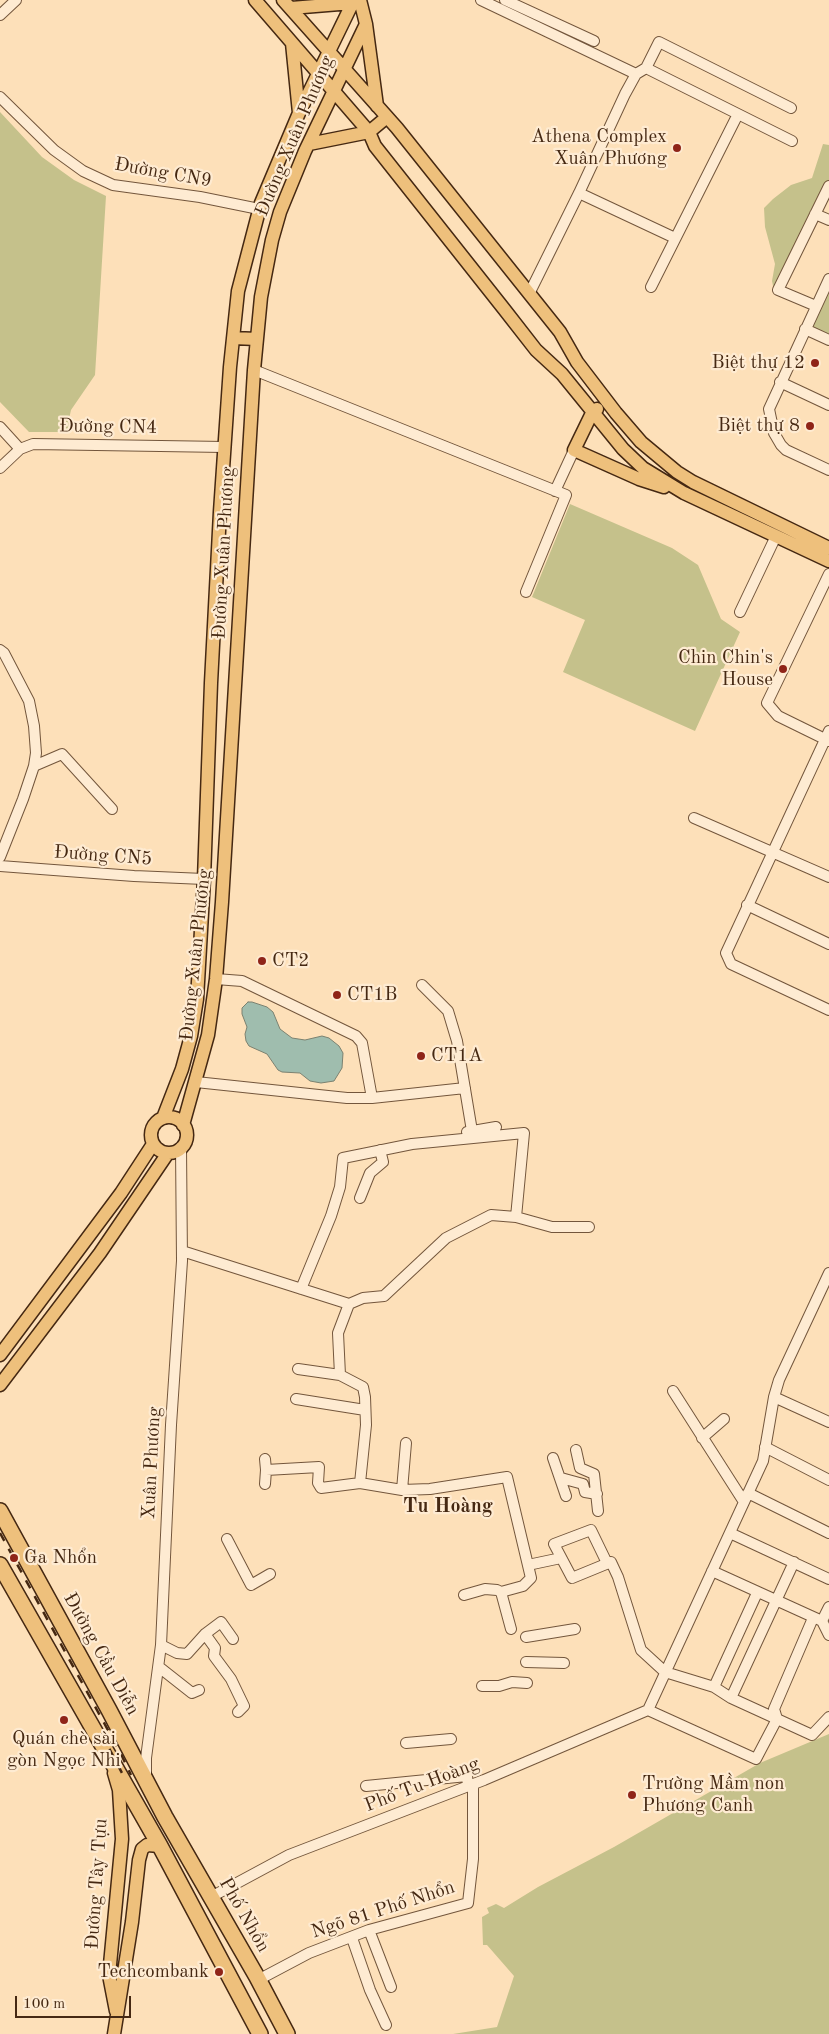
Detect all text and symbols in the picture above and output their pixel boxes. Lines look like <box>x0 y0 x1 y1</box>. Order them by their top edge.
street label: Đường Xuân Phương <box>251 52 339 220</box>
place label: Athena Complex Xuân Phương <box>531 126 667 170</box>
marker: Athena Complex Xuân Phương <box>671 142 683 154</box>
street label: Đường CN9 <box>113 153 213 193</box>
place label: Biệt thự 12 <box>712 352 805 374</box>
marker: Biệt thự 12 <box>809 357 821 369</box>
street label: Đường CN4 <box>59 415 157 439</box>
place label: Biệt thự 8 <box>718 415 800 437</box>
marker: Biệt thự 8 <box>804 420 816 432</box>
street label: Đường Xuân Phương <box>208 466 240 640</box>
place label: Chin Chin's House <box>678 647 773 691</box>
marker: Chin Chin's House <box>777 663 789 675</box>
street label: Đường CN5 <box>53 841 153 871</box>
street label: Đường Xuân Phương <box>176 868 216 1042</box>
place label: CT2 <box>272 950 309 972</box>
marker: CT2 <box>256 955 268 967</box>
place label: CT1B <box>347 984 397 1006</box>
marker: CT1B <box>331 989 343 1001</box>
place label: CT1A <box>431 1045 483 1067</box>
marker: CT1A <box>415 1050 427 1062</box>
street label: Xuân Phương <box>138 1406 166 1520</box>
district label: Tu Hoàng <box>403 1495 493 1519</box>
place label: Ga Nhổn <box>24 1547 97 1569</box>
marker: Ga Nhổn <box>8 1552 20 1564</box>
street label: Đường Cầu Diễn <box>58 1589 144 1719</box>
marker: Quán chè sài gòn Ngọc Nhi <box>58 1714 70 1726</box>
place label: Quán chè sài gòn Ngọc Nhi <box>7 1728 121 1772</box>
street label: Phố Tu Hoàng <box>361 1753 483 1817</box>
place label: Trường Mầm non Phương Canh <box>642 1773 784 1817</box>
marker: Trường Mầm non Phương Canh <box>626 1789 638 1801</box>
street label: Đường Tây Tựu <box>81 1818 113 1950</box>
street label: Phố Nhổn <box>213 1874 275 1956</box>
street label: Ngõ 81 Phố Nhổn <box>308 1876 458 1944</box>
place label: Techcombank <box>97 1961 209 1983</box>
marker: Techcombank <box>213 1966 225 1978</box>
scale bar <box>18 1986 134 2018</box>
text: 100 m <box>23 1997 65 2012</box>

